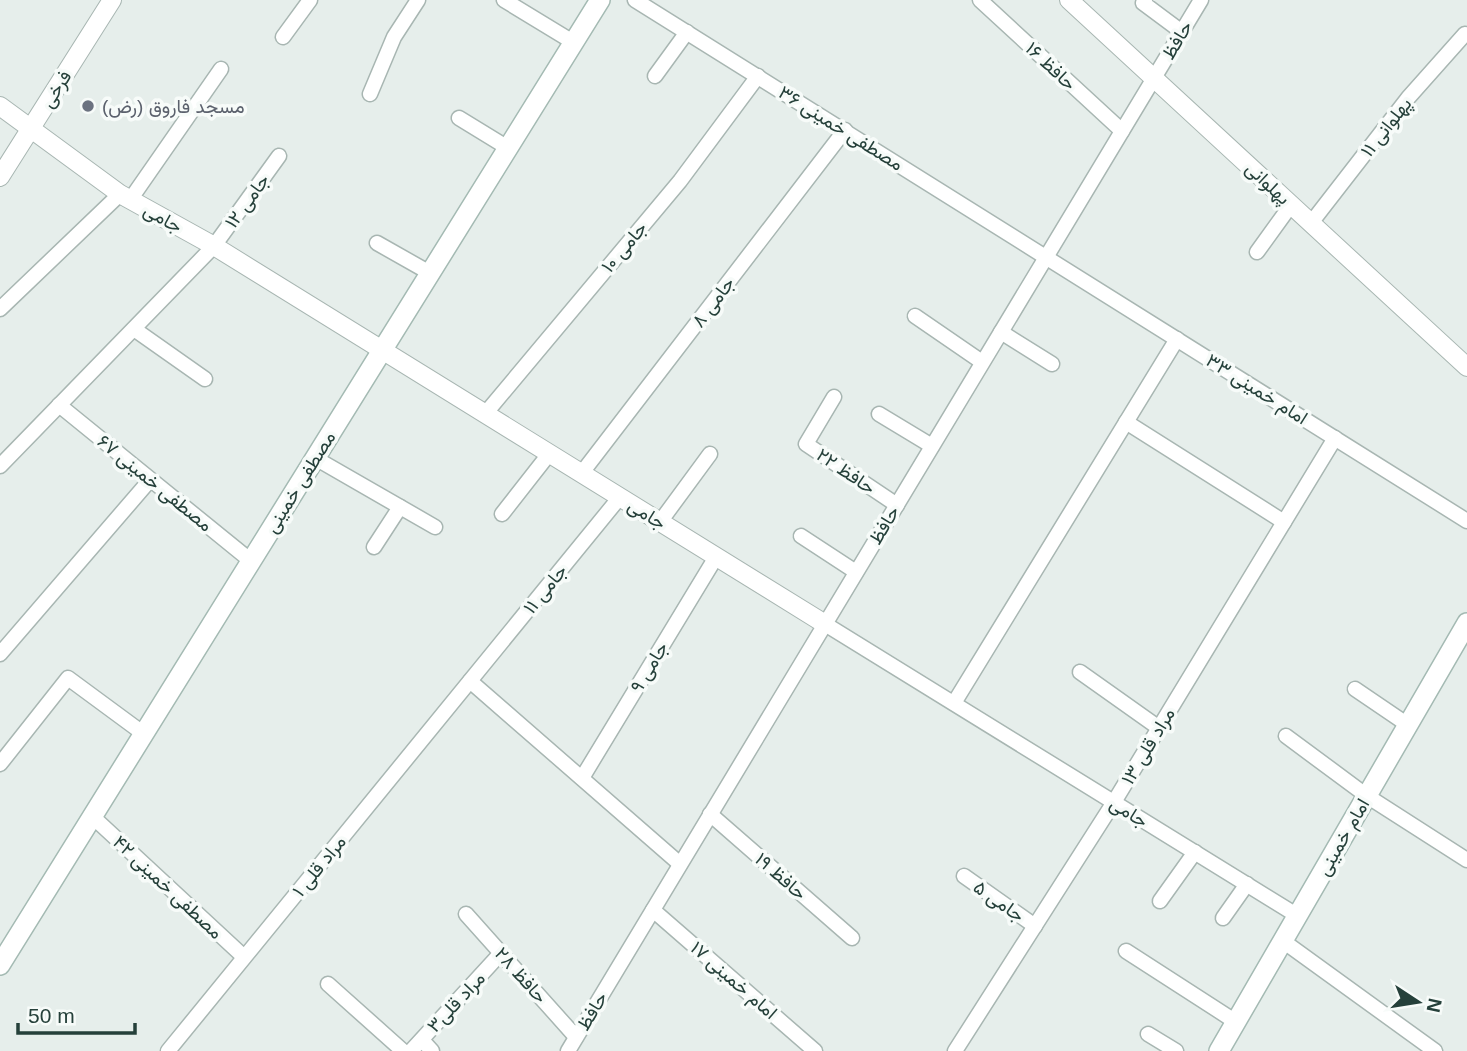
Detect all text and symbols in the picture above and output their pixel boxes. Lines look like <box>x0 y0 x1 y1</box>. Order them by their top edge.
street label: حافظ <box>1157 17 1197 63</box>
street label: حافظ ۱۶ <box>1022 38 1080 94</box>
street label: فرخی <box>37 67 76 112</box>
street label: مصطفی خمینی ۳۶ <box>774 81 907 176</box>
street label: پهلوانی ۱۱ <box>1356 93 1418 163</box>
place label: مسجد فاروق (رض) <box>102 96 245 118</box>
marker: مسجد فاروق (رض) <box>80 98 96 114</box>
street label: پهلوانی <box>1239 157 1295 211</box>
street label: جامی ۱۲ <box>221 170 274 233</box>
street label: جامی <box>140 199 186 238</box>
street label: جامی ۱۰ <box>597 218 652 277</box>
street label: جامی ۸ <box>687 273 739 332</box>
street label: امام خمینی ۳۳ <box>1201 349 1312 430</box>
street label: مصطفی خمینی <box>260 427 340 537</box>
street label: مصطفی خمینی ۶۷ <box>93 430 217 536</box>
street label: حافظ ۲۲ <box>813 444 879 498</box>
street label: جامی <box>624 494 670 534</box>
street label: حافظ <box>864 502 904 548</box>
street label: جامی ۱۱ <box>519 560 572 618</box>
street label: جامی ۹ <box>626 638 673 696</box>
street label: مراد قلی ۱۳ <box>1117 704 1180 788</box>
street label: جامی <box>1106 792 1152 832</box>
street label: امام خمینی <box>1313 795 1375 880</box>
street label: مصطفی خمینی ۴۲ <box>108 831 227 944</box>
street label: مراد قلی ۱ <box>288 831 351 902</box>
street label: حافظ ۱۹ <box>751 848 811 904</box>
street label: جامی ۵ <box>969 876 1028 927</box>
street label: امام خمینی ۱۷ <box>685 937 781 1025</box>
street label: حافظ ۲۸ <box>491 943 551 1007</box>
north arrow <box>1383 967 1453 1037</box>
street label: مراد قلی۳ <box>423 968 490 1037</box>
street label: حافظ <box>572 988 612 1034</box>
scale bar <box>18 992 135 1036</box>
text: N <box>1422 997 1446 1014</box>
text: 50 m <box>28 1004 75 1027</box>

